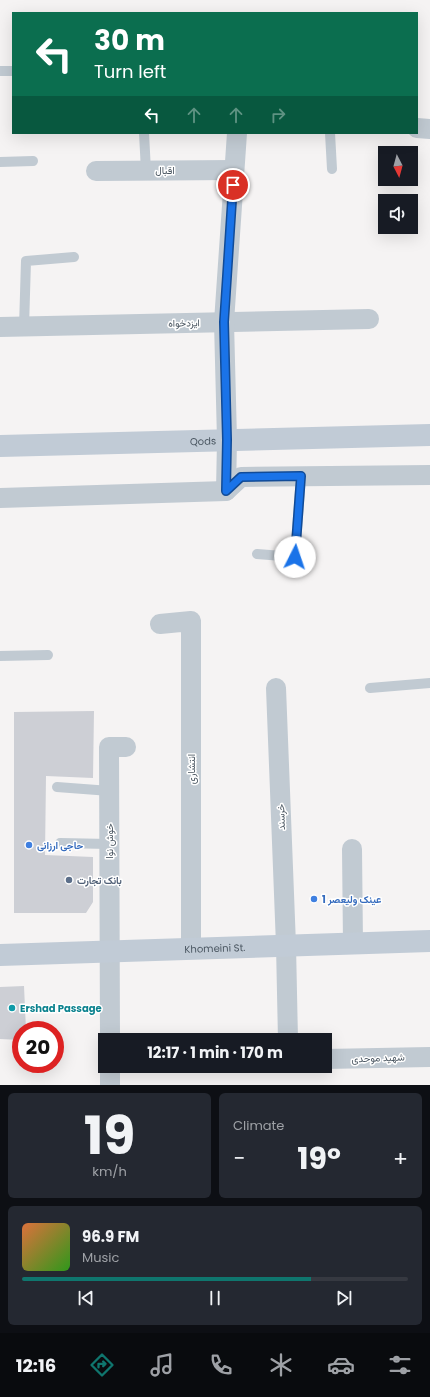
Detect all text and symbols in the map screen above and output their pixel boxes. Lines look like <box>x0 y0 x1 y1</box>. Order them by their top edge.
text: 30 m <box>94 21 165 60</box>
icon: left <box>28 28 80 80</box>
text: Turn left <box>94 59 166 84</box>
icon: left <box>141 104 163 126</box>
icon: ahead <box>183 104 205 126</box>
icon: ahead <box>225 104 247 126</box>
icon: right <box>267 104 289 126</box>
north arrow <box>378 146 418 186</box>
map controls <box>378 146 418 234</box>
street label: اقبال <box>155 163 175 178</box>
pin <box>216 168 250 202</box>
icon: arrive <box>222 174 244 196</box>
button: sound <box>378 194 418 234</box>
street label: ایزدخواه <box>168 315 200 331</box>
street label: Qods <box>190 433 216 449</box>
position arrow <box>274 536 316 578</box>
street label: انتشاری <box>184 754 199 784</box>
street label: خرسند <box>273 803 289 830</box>
street label: خوش نوا <box>102 823 117 859</box>
place label: حاجی ارزانی <box>37 838 83 853</box>
marker: حاجی ارزانی <box>24 840 34 850</box>
place label: بانک تجارت <box>77 873 122 888</box>
marker: بانک تجارت <box>64 875 74 885</box>
place label: عینک ولیعصر 1 <box>322 892 381 907</box>
marker: عینک ولیعصر 1 <box>309 894 319 904</box>
street label: Khomeini St. <box>184 940 246 956</box>
place label: Ershad Passage <box>20 1001 102 1016</box>
marker: Ershad Passage <box>7 1003 17 1013</box>
speed limit sign: 20 <box>12 1021 64 1073</box>
text: 12:17 · 1 min · 170 m <box>147 1042 283 1063</box>
street label: شهید موحدی <box>351 1050 405 1066</box>
text: 19 <box>84 1099 135 1172</box>
text: Climate <box>233 1116 284 1135</box>
text: 19° <box>297 1137 341 1180</box>
text: − <box>233 1143 245 1174</box>
text: + <box>393 1143 408 1174</box>
text: km/h <box>92 1162 127 1181</box>
text: 96.9 FM <box>82 1226 139 1247</box>
text: Music <box>82 1248 119 1267</box>
icon: previous <box>75 1287 97 1309</box>
icon: pause <box>204 1287 226 1309</box>
icon: next <box>333 1287 355 1309</box>
icon: directions <box>88 1351 116 1379</box>
icon: music <box>148 1351 176 1379</box>
icon: phone <box>207 1351 235 1379</box>
icon: climate <box>267 1351 295 1379</box>
icon: car <box>327 1351 355 1379</box>
icon: filters <box>386 1351 414 1379</box>
text: 12:16 <box>16 1353 56 1378</box>

